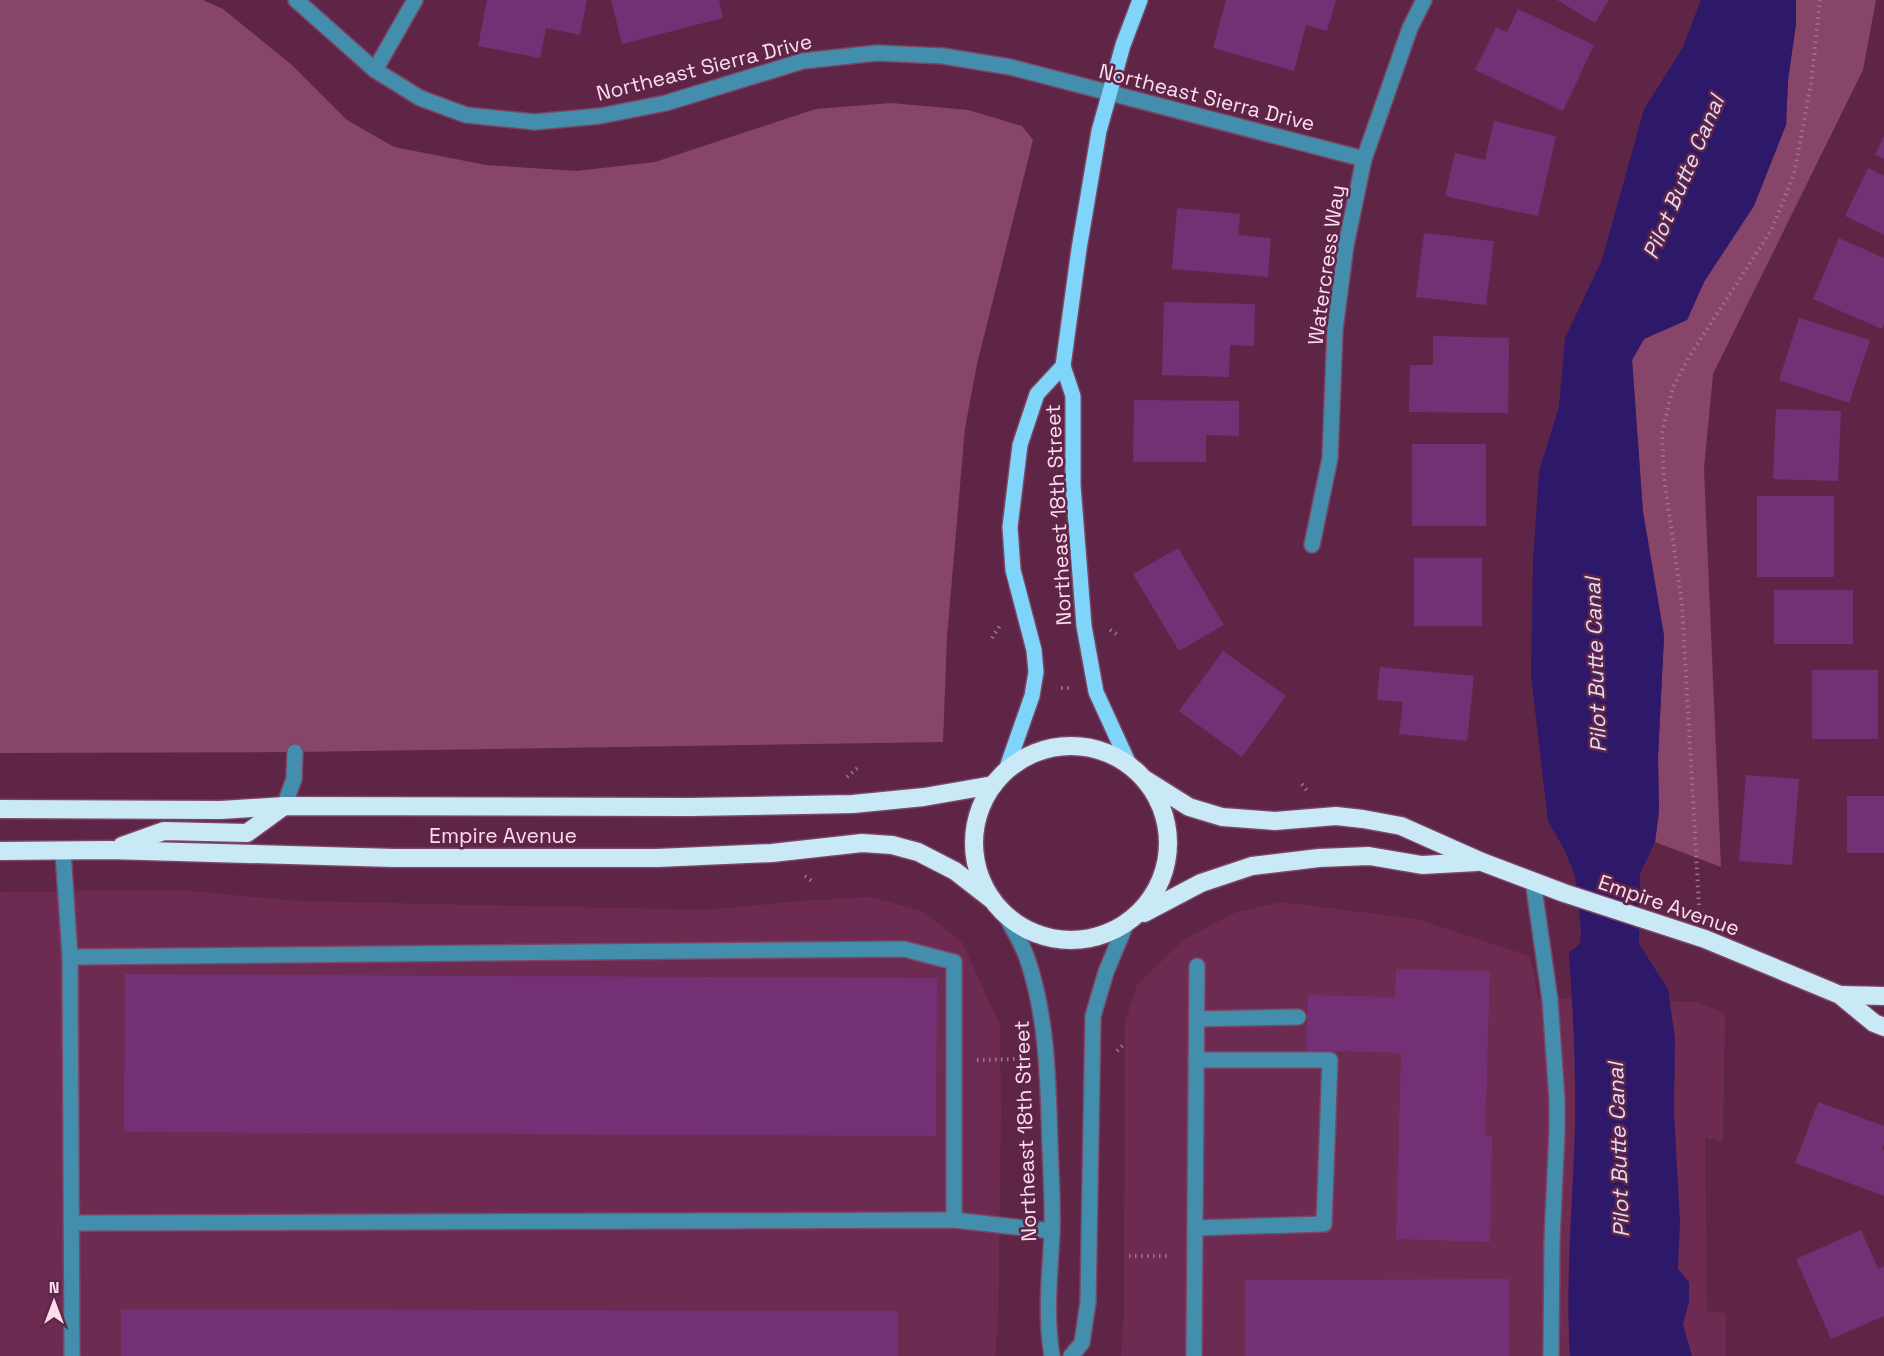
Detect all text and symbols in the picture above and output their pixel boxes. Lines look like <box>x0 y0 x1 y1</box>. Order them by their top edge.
street label: Northeast Sierra Drive <box>593 27 815 107</box>
street label: Northeast Sierra Drive <box>1096 57 1318 137</box>
water label: Pilot Butte Canal <box>1636 89 1731 263</box>
street label: Watercress Way <box>1301 183 1351 347</box>
street label: Northeast 18th Street <box>1039 404 1077 626</box>
water label: Pilot Butte Canal <box>1578 574 1612 753</box>
street label: Empire Avenue <box>429 822 577 849</box>
street label: Empire Avenue <box>1595 868 1743 942</box>
street label: Northeast 18th Street <box>1008 1020 1042 1242</box>
water label: Pilot Butte Canal <box>1601 1059 1635 1238</box>
north arrow <box>24 1272 84 1332</box>
text: N <box>49 1277 59 1298</box>

